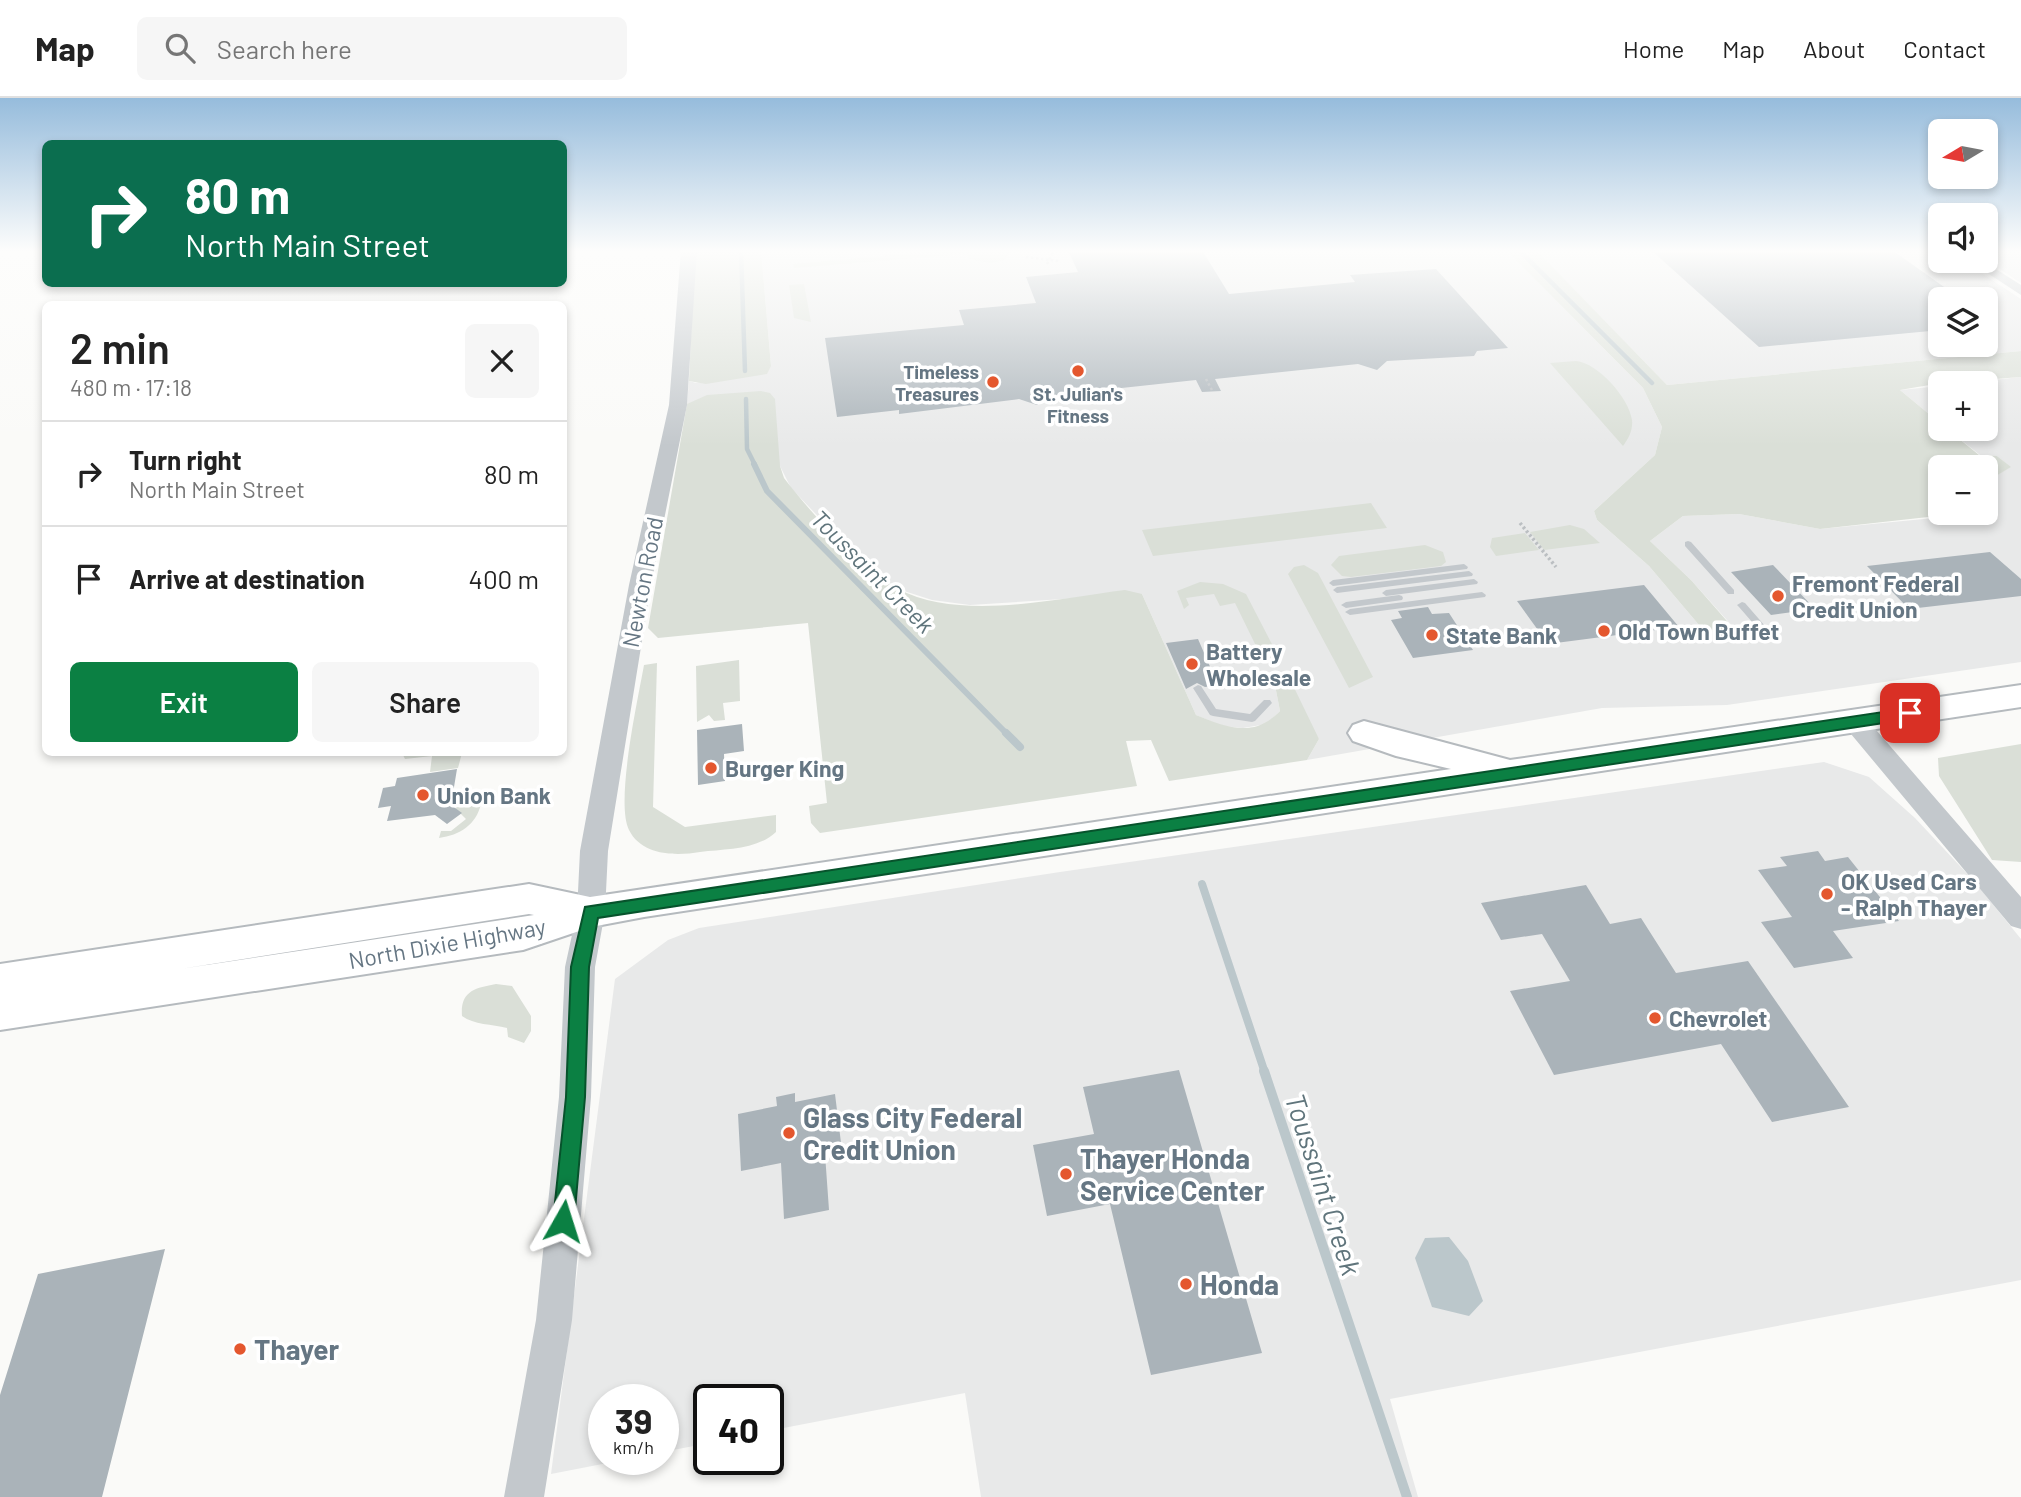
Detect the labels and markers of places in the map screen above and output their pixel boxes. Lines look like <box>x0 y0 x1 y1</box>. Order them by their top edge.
place label: Timeless Treasures <box>895 360 979 405</box>
marker: St. Julian's Fitness <box>1070 363 1086 379</box>
marker: Timeless Treasures <box>985 374 1001 390</box>
place label: St. Julian's Fitness <box>1033 382 1123 427</box>
place label: Fremont Federal Credit Union <box>1792 569 1959 623</box>
marker: Fremont Federal Credit Union <box>1770 588 1786 604</box>
place label: Old Town Buffet <box>1618 617 1779 645</box>
place label: State Bank <box>1446 621 1557 649</box>
marker: Old Town Buffet <box>1596 623 1612 639</box>
marker: State Bank <box>1424 627 1440 643</box>
place label: Battery Wholesale <box>1206 637 1311 691</box>
marker: Battery Wholesale <box>1184 656 1200 672</box>
pin <box>1880 683 1940 743</box>
place label: Burger King <box>725 754 844 782</box>
marker: Burger King <box>703 760 719 776</box>
place label: Union Bank <box>437 781 551 809</box>
marker: Union Bank <box>415 787 431 803</box>
place label: OK Used Cars - Ralph Thayer <box>1841 867 1987 921</box>
marker: OK Used Cars - Ralph Thayer <box>1819 886 1835 902</box>
place label: Chevrolet <box>1669 1004 1767 1032</box>
marker: Chevrolet <box>1647 1010 1663 1026</box>
place label: Glass City Federal Credit Union <box>803 1100 1022 1166</box>
marker: Glass City Federal Credit Union <box>781 1125 797 1141</box>
place label: Thayer Honda Service Center <box>1080 1141 1265 1207</box>
marker: Thayer Honda Service Center <box>1058 1166 1074 1182</box>
place label: Honda <box>1200 1267 1279 1301</box>
marker: Honda <box>1178 1276 1194 1292</box>
place label: Thayer <box>254 1332 340 1366</box>
marker: Thayer <box>232 1341 248 1357</box>

